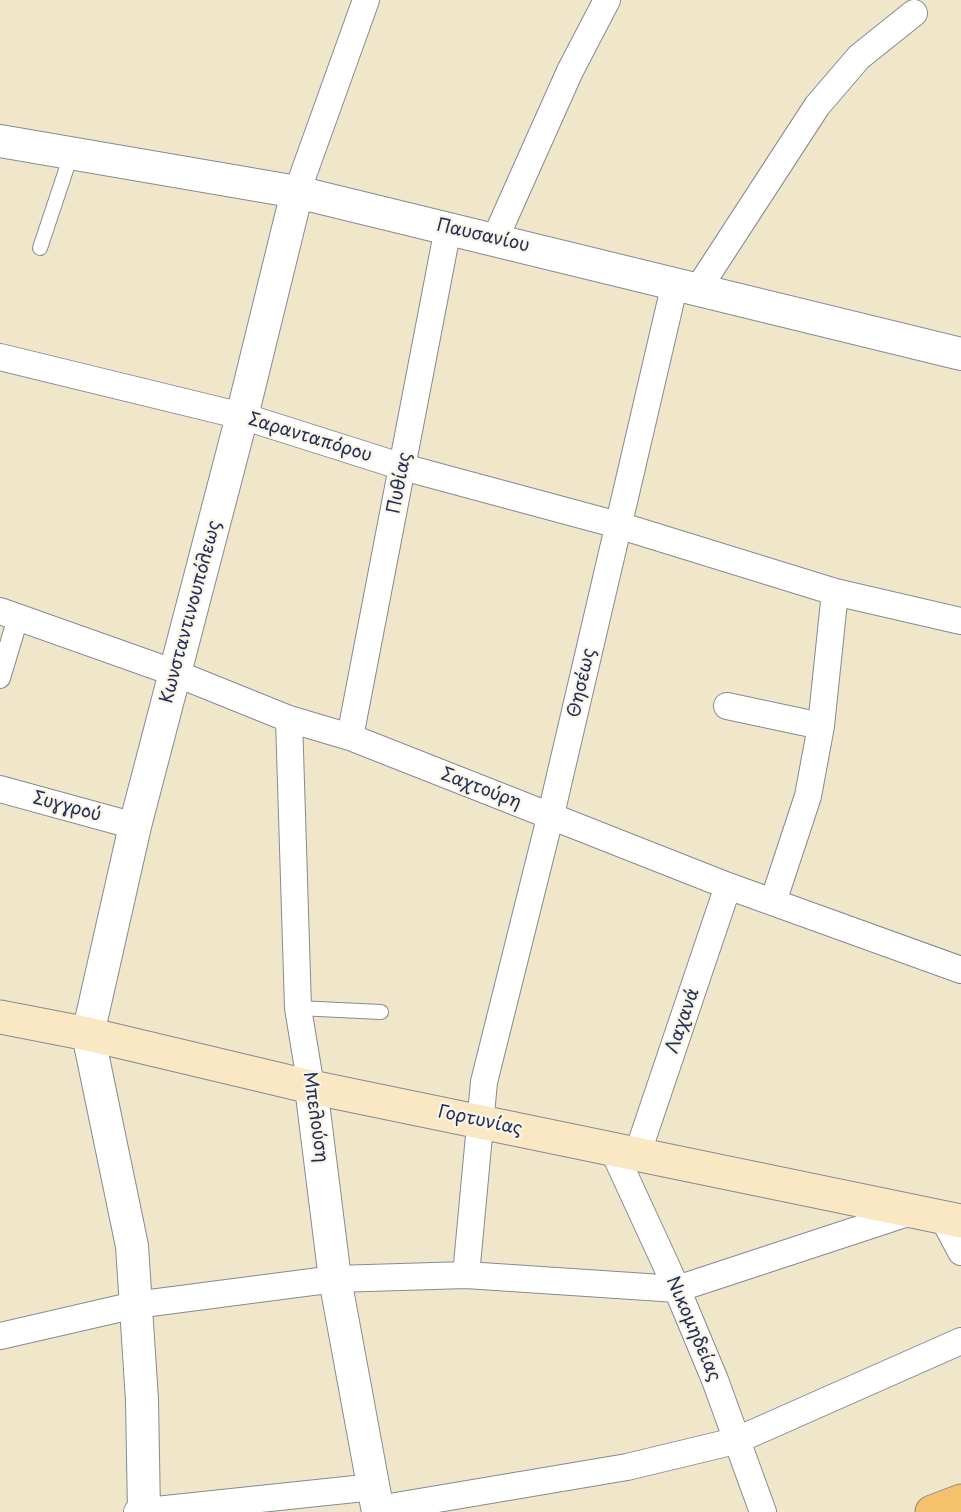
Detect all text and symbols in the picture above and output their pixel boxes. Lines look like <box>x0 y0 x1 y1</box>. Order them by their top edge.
street label: Παυσανίου <box>434 215 532 257</box>
street label: Σαρανταπόρου <box>246 409 374 467</box>
street label: Πυθίας <box>383 450 417 516</box>
street label: Κωνσταντινουπόλεως <box>156 518 226 706</box>
street label: Θησέως <box>564 646 600 720</box>
street label: Σαχτούρη <box>438 764 524 814</box>
street label: Συγγρού <box>30 788 104 826</box>
street label: Λαχανά <box>662 985 704 1057</box>
street label: Μπελούση <box>298 1070 332 1164</box>
street label: Γορτυνίας <box>436 1102 524 1140</box>
street label: Νικομηδείας <box>661 1273 725 1385</box>

